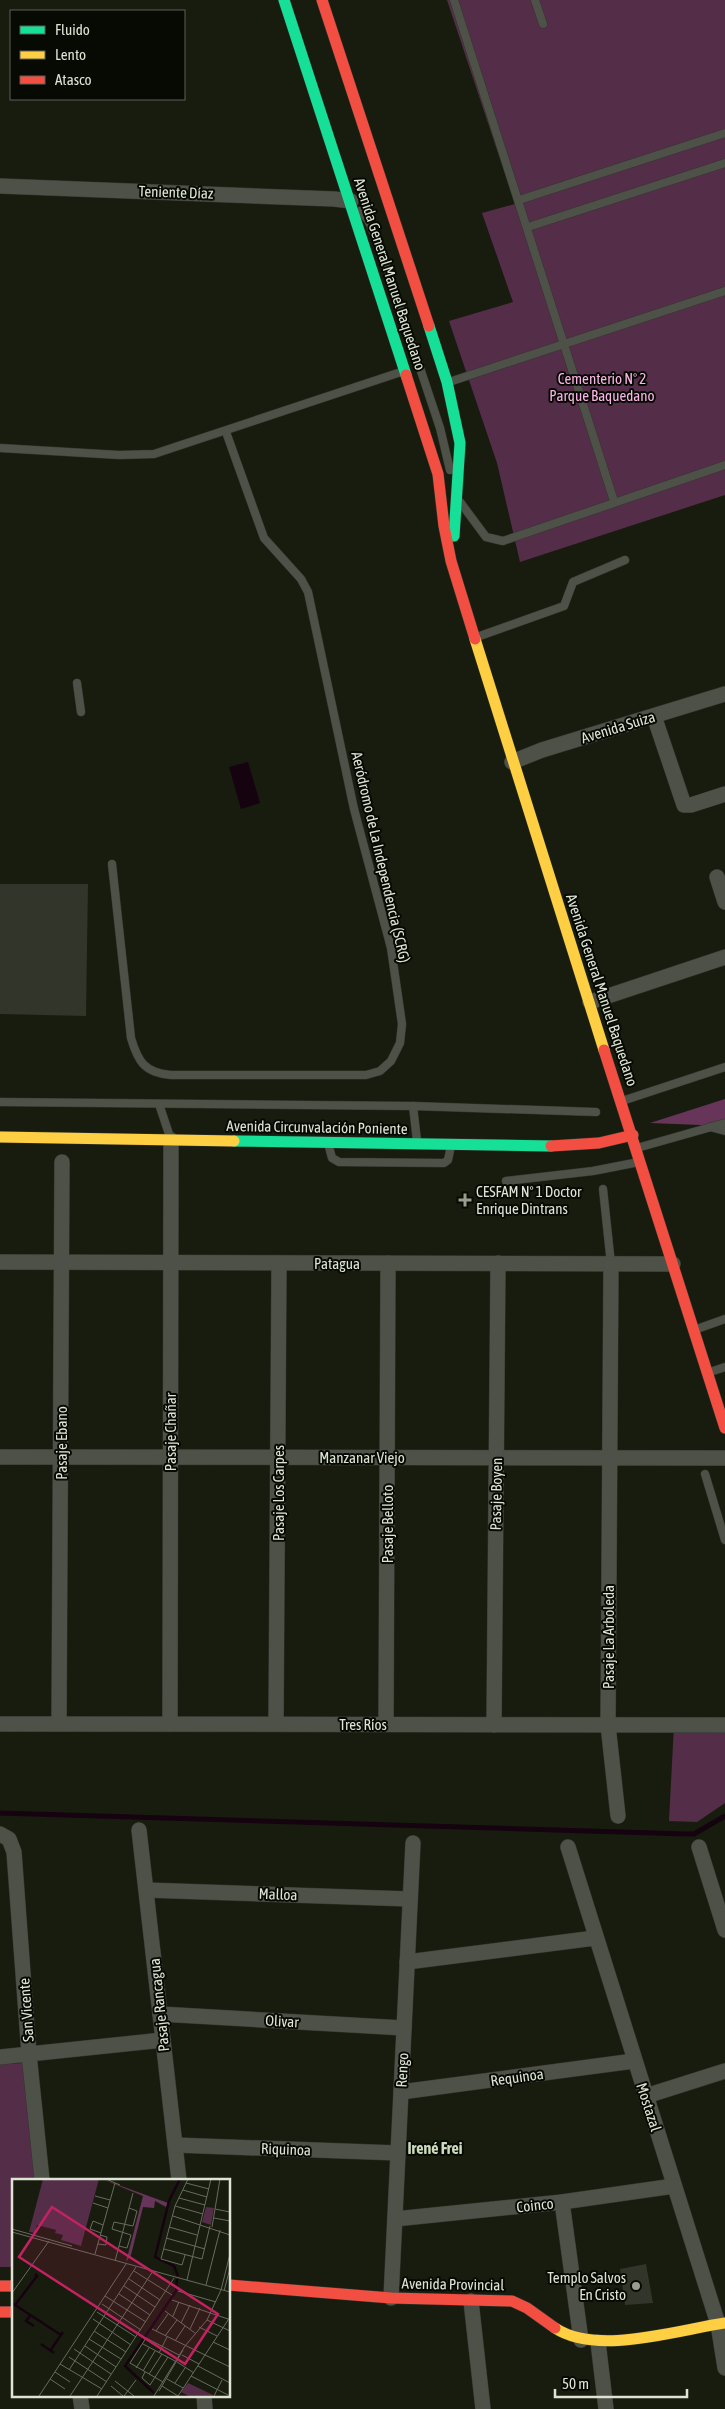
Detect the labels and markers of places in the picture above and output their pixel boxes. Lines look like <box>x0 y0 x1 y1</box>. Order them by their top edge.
place label: CESFAM N° 1 Doctor Enrique Dintrans <box>476 1183 582 1217</box>
marker: CESFAM N° 1 Doctor Enrique Dintrans <box>458 1193 472 1207</box>
place label: Templo Salvos En Cristo <box>547 2269 626 2303</box>
marker: Templo Salvos En Cristo <box>630 2280 642 2292</box>

